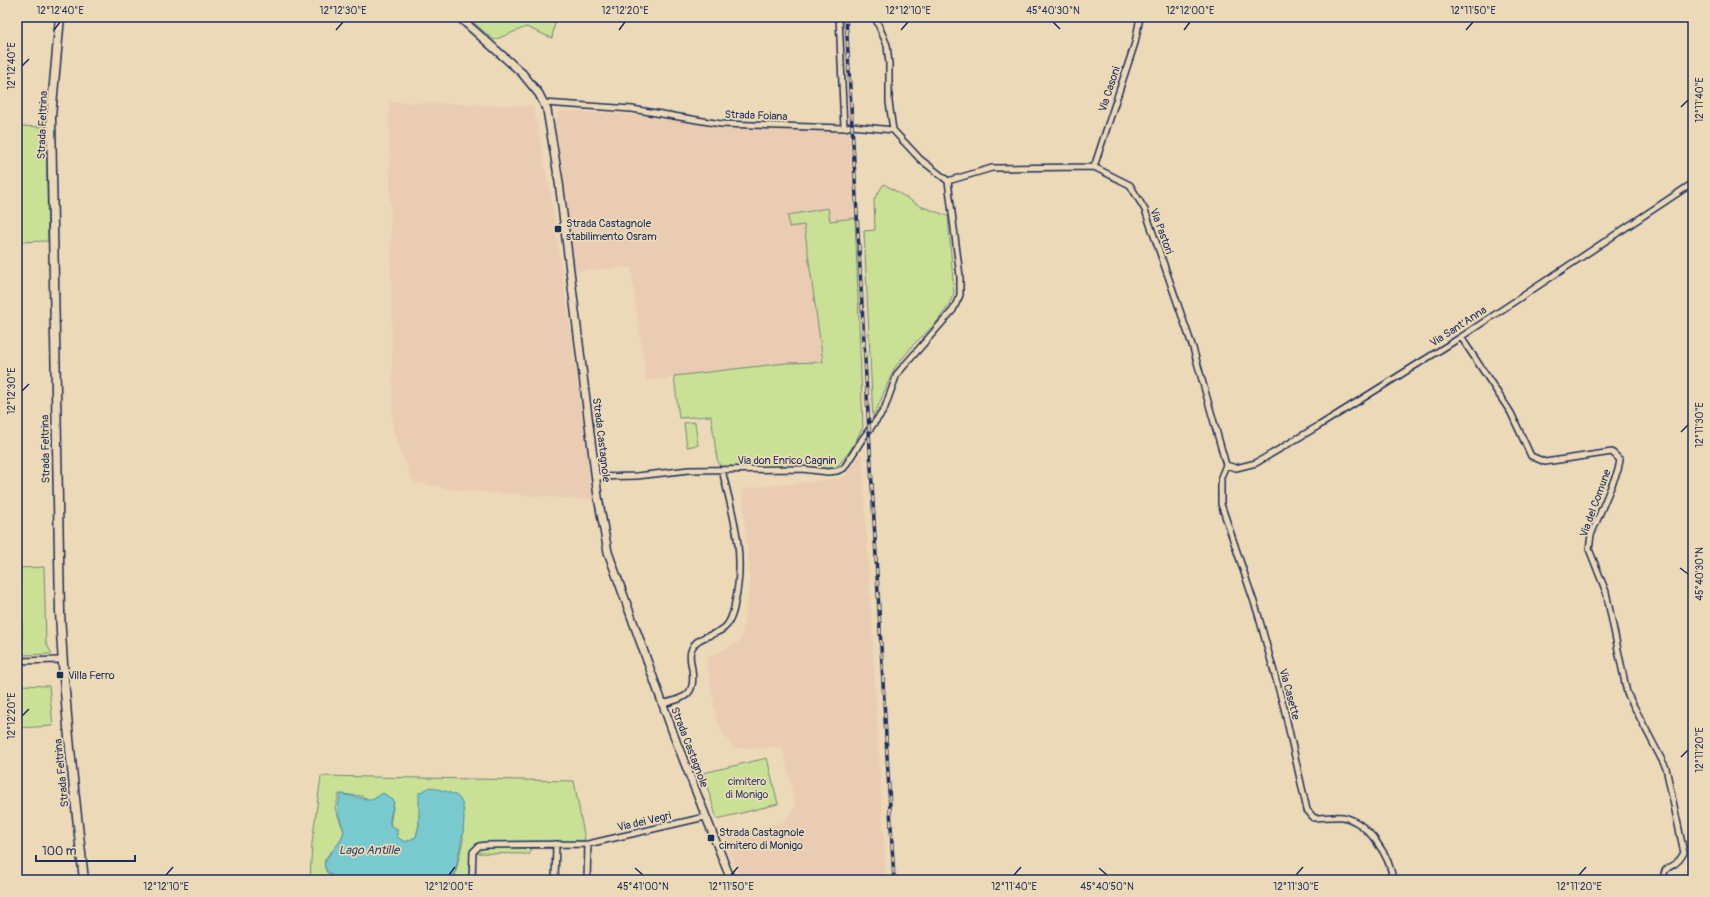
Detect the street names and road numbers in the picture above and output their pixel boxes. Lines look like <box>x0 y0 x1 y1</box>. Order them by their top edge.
street label: Via Casoni <box>1096 65 1123 113</box>
street label: Strada Feltrina <box>35 90 50 160</box>
street label: Strada Foiana <box>724 108 788 123</box>
street label: Via Pastori <box>1147 206 1176 256</box>
street label: Via Sant'Anna <box>1428 303 1489 349</box>
street label: Strada Castagnole <box>590 397 613 484</box>
street label: Strada Feltrina <box>38 415 53 483</box>
street label: Via don Enrico Cagnin <box>737 454 837 467</box>
street label: Via del Comune <box>1577 467 1614 539</box>
street label: Via Casette <box>1276 667 1303 722</box>
street label: Strada Castagnole <box>668 705 711 790</box>
street label: Strada Feltrina <box>51 738 72 808</box>
street label: Via dei Vegri <box>616 809 672 834</box>

